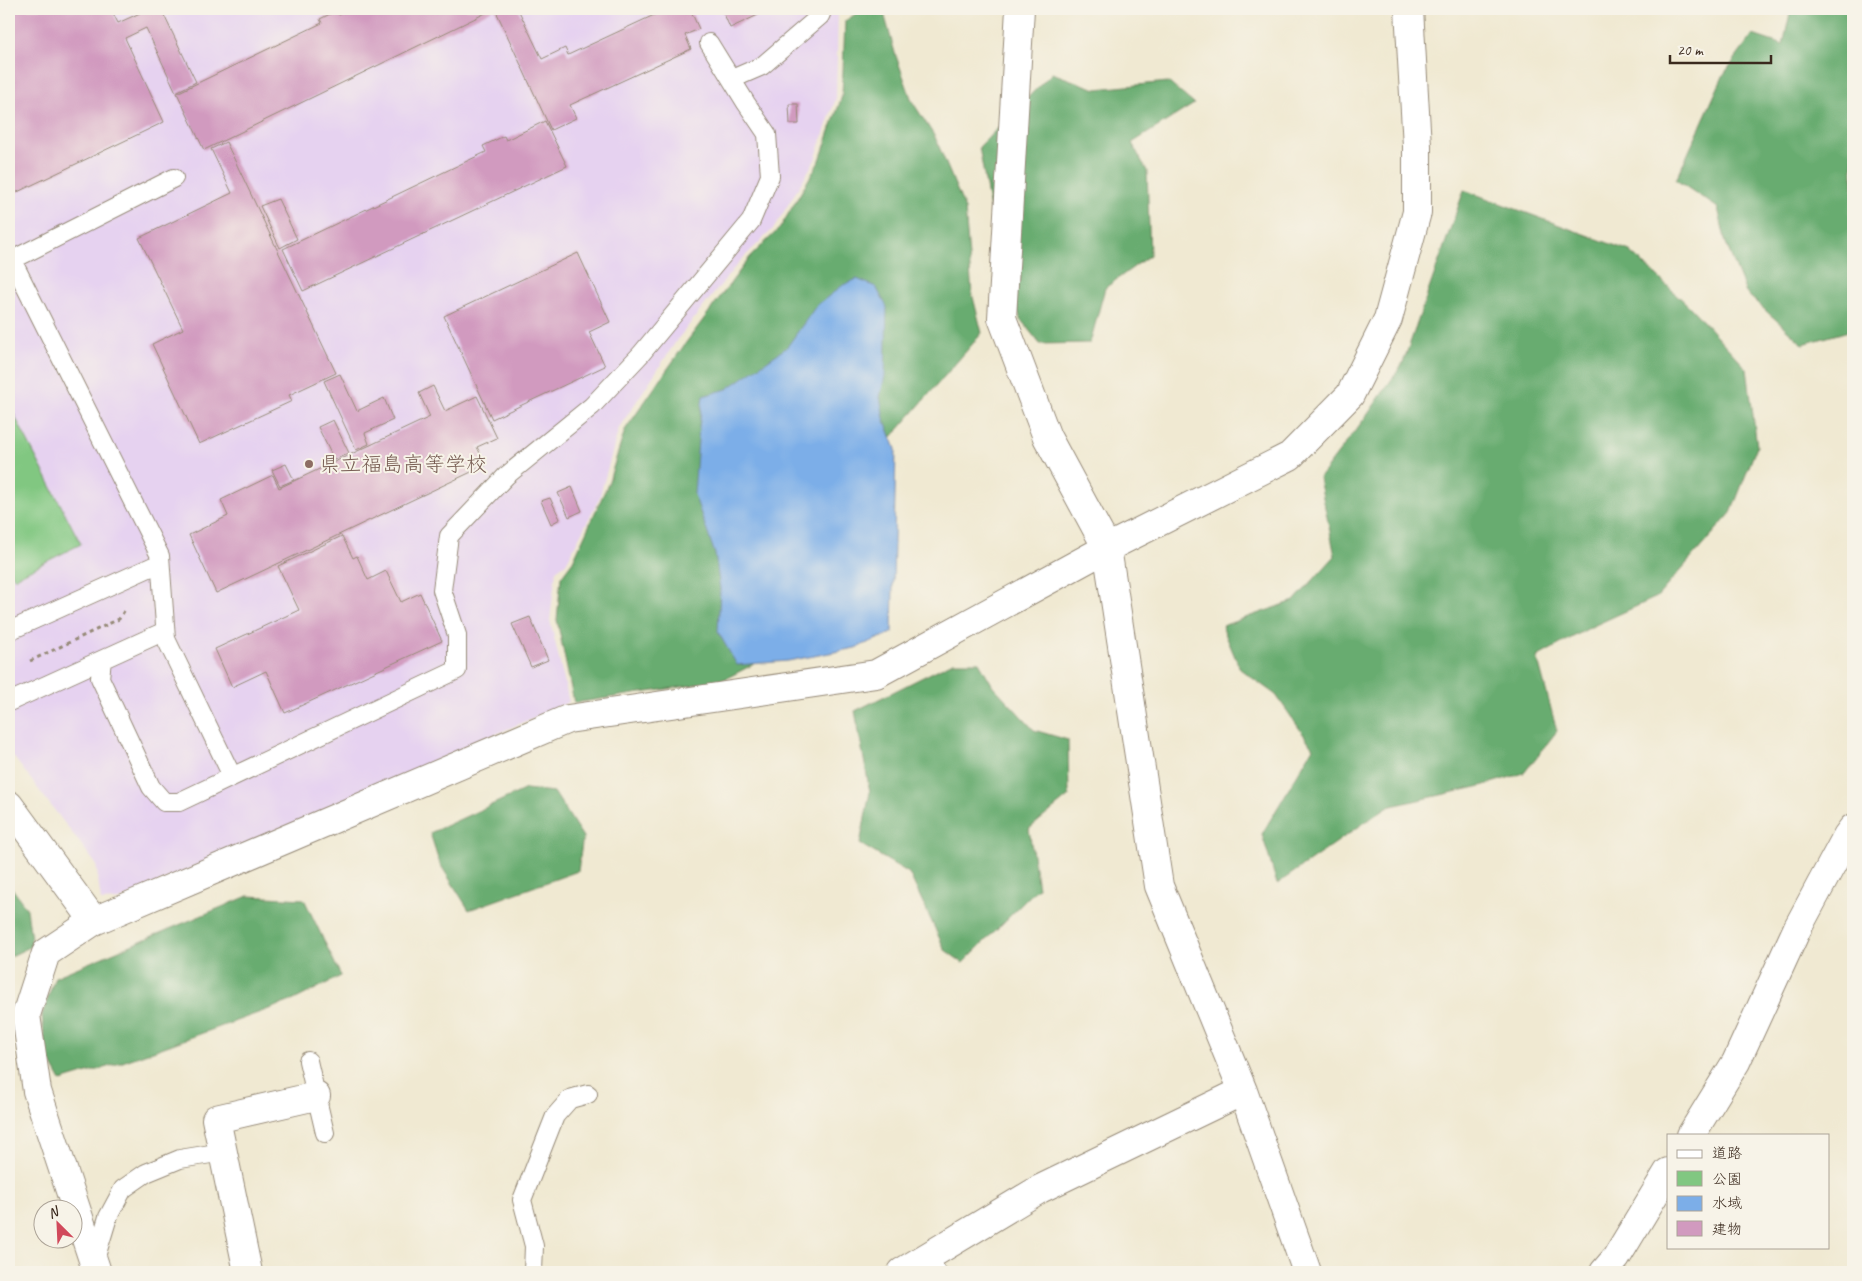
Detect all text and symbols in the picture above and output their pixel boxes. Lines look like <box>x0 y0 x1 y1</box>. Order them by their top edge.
scale bar <box>1670 32 1771 64</box>
text: 20 m <box>1677 41 1704 60</box>
place label: 県立福島高等学校 <box>319 451 487 477</box>
marker: 県立福島高等学校 <box>303 458 315 470</box>
legend <box>1667 1134 1830 1248</box>
text: 道路 <box>1712 1144 1742 1163</box>
text: 公園 <box>1712 1170 1742 1189</box>
text: 水域 <box>1712 1194 1742 1213</box>
north arrow <box>32 1198 82 1248</box>
text: N <box>45 1202 62 1222</box>
text: 建物 <box>1712 1220 1742 1239</box>

